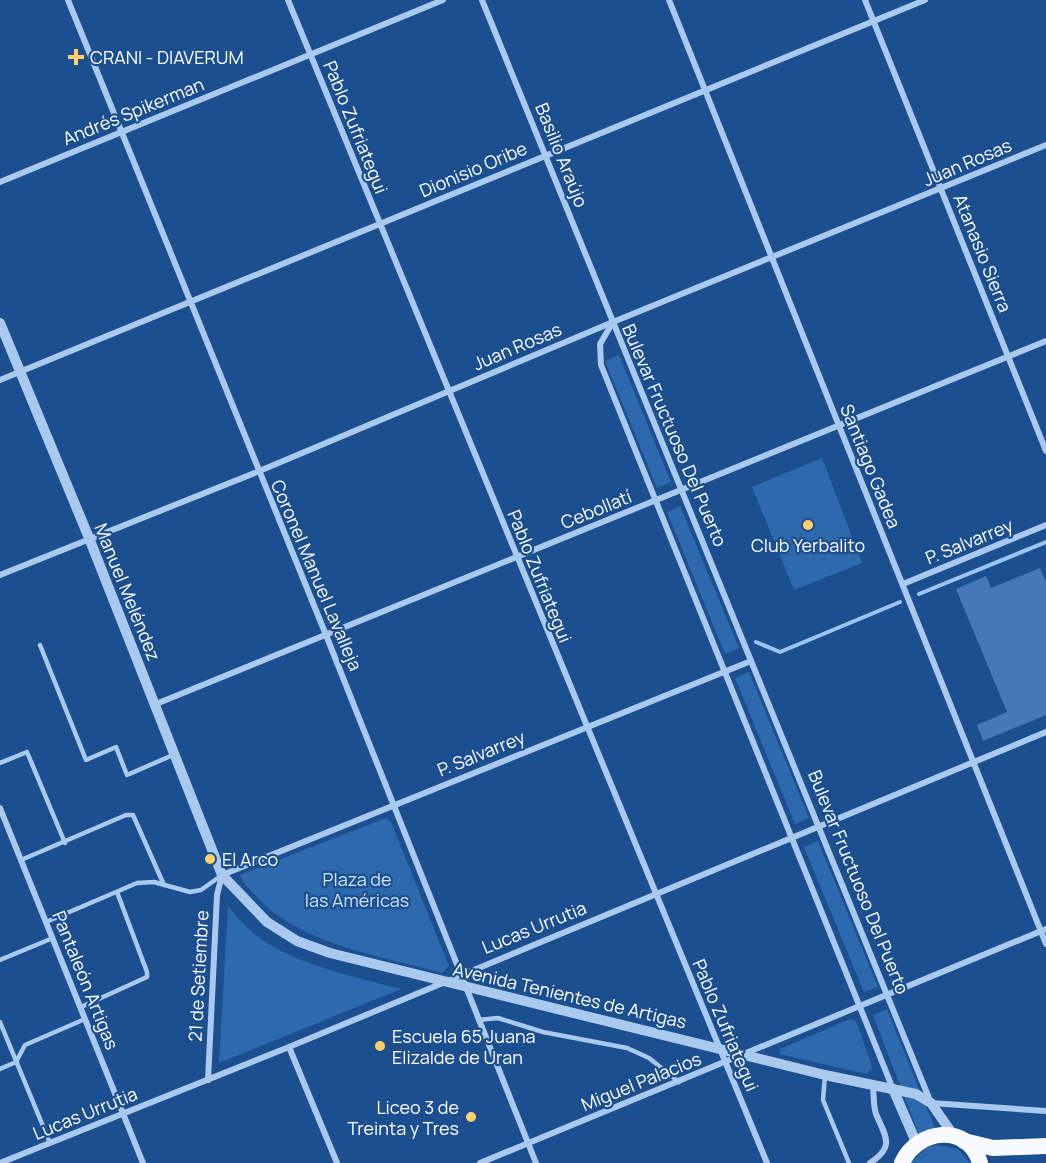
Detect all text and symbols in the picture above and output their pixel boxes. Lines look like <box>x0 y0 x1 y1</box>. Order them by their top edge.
place label: CRANI - DIAVERUM <box>90 45 244 69</box>
marker: CRANI - DIAVERUM <box>67 48 85 66</box>
street label: Pablo Zufriategui <box>318 57 394 197</box>
street label: Andrés Spikerman <box>59 72 207 150</box>
street label: Basilio Araújo <box>530 99 594 211</box>
street label: Juan Rosas <box>919 133 1015 191</box>
street label: Dionisio Oribe <box>416 136 530 202</box>
street label: Atanasio Sierra <box>948 190 1018 316</box>
street label: Juan Rosas <box>469 317 565 375</box>
street label: Bulevar Fructuoso Del Puerto <box>617 320 733 550</box>
street label: Santiago Gadea <box>835 400 907 532</box>
street label: Coronel Manuel Lavalleja <box>266 476 368 674</box>
street label: Cebollatí <box>557 484 635 534</box>
street label: Pablo Zufriategui <box>502 506 578 646</box>
street label: P. Salvarrey <box>922 512 1017 569</box>
marker: Club Yerbalito <box>801 518 815 532</box>
street label: Manuel Meléndez <box>89 520 167 664</box>
place label: Club Yerbalito <box>751 533 865 557</box>
street label: P. Salvarrey <box>434 724 529 781</box>
street label: Bulevar Fructuoso Del Puerto <box>803 766 915 998</box>
place label: El Arco <box>222 847 278 871</box>
marker: El Arco <box>203 852 217 866</box>
park label: Plaza de las Américas <box>305 867 409 912</box>
street label: Lucas Urrutia <box>478 895 590 959</box>
street label: Pantaleón Artigas <box>47 907 125 1053</box>
street label: 21 de Setiembre <box>183 910 213 1042</box>
street label: Pablo Zufriategui <box>687 955 765 1095</box>
street label: Avenida Tenientes de Artigas <box>451 956 689 1034</box>
place label: Escuela 65 Juana Elizalde de Uran <box>392 1024 536 1069</box>
marker: Escuela 65 Juana Elizalde de Uran <box>373 1039 387 1053</box>
street label: Miguel Palacios <box>577 1046 705 1116</box>
street label: Lucas Urrutia <box>29 1081 141 1145</box>
place label: Liceo 3 de Treinta y Tres <box>347 1095 459 1140</box>
marker: Liceo 3 de Treinta y Tres <box>464 1110 478 1124</box>

